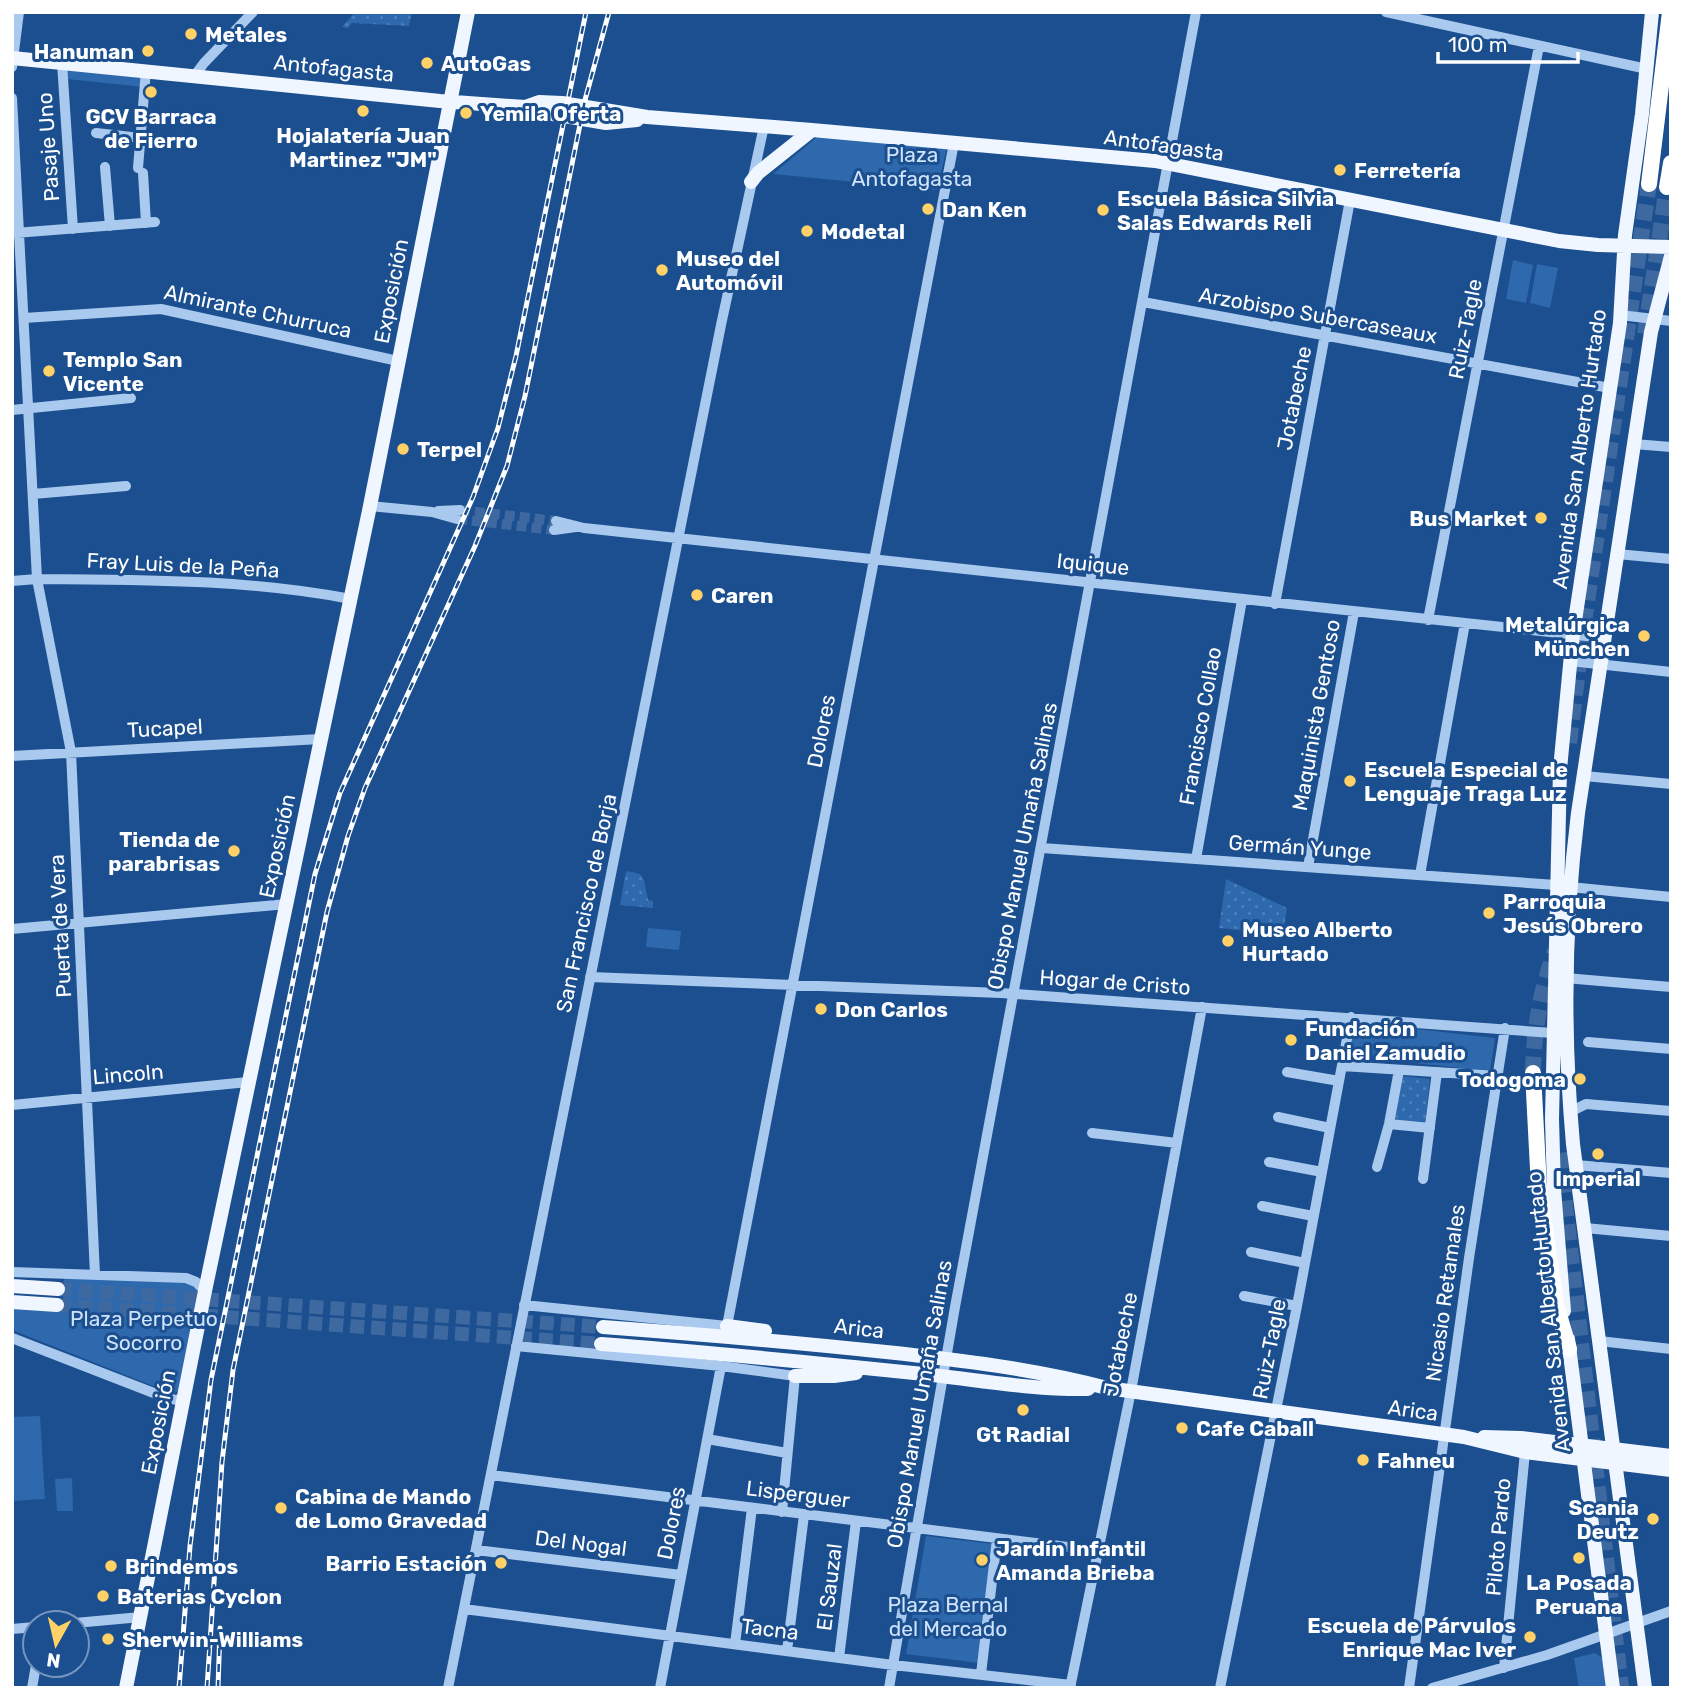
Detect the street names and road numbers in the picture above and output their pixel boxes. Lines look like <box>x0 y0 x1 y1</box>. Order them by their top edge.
street label: Antofagasta <box>273 49 395 87</box>
street label: Pasaje Uno <box>32 92 64 202</box>
street label: Antofagasta <box>1102 124 1226 166</box>
street label: Exposición <box>369 237 413 345</box>
street label: Ruiz-Tagle <box>1443 277 1487 381</box>
street label: Almirante Churruca <box>162 279 354 343</box>
street label: Arzobispo Subercaseaux <box>1197 282 1439 348</box>
street label: Avenida San Alberto Hurtado <box>1547 308 1611 590</box>
street label: Jotabeche <box>1272 344 1316 452</box>
street label: Fray Luis de la Peña <box>86 547 280 583</box>
street label: Iquique <box>1055 548 1131 580</box>
street label: Maquinista Gentoso <box>1287 617 1345 813</box>
street label: Francisco Collao <box>1174 645 1226 807</box>
street label: Dolores <box>802 692 840 770</box>
street label: Obispo Manuel Umaña Salinas <box>982 700 1062 992</box>
street label: Tucapel <box>127 714 203 742</box>
street label: San Francisco de Borja <box>551 791 621 1015</box>
street label: Exposición <box>254 792 300 900</box>
street label: Germán Yunge <box>1228 830 1372 864</box>
street label: Puerta de Vera <box>44 854 76 998</box>
street label: Hogar de Cristo <box>1039 964 1191 1000</box>
street label: Lincoln <box>91 1058 165 1090</box>
street label: Avenida San Alberto Hurtado <box>1521 1170 1575 1454</box>
street label: Nicasio Retamales <box>1420 1203 1470 1383</box>
street label: Obispo Manuel Umaña Salinas <box>881 1258 957 1550</box>
street label: Jotabeche <box>1098 1290 1142 1398</box>
street label: Ruiz-Tagle <box>1247 1297 1291 1401</box>
street label: Arica <box>833 1313 885 1343</box>
street label: Exposición <box>136 1368 180 1476</box>
street label: Arica <box>1386 1394 1440 1426</box>
street label: Lisperguer <box>745 1475 851 1513</box>
street label: Piloto Pardo <box>1480 1477 1516 1597</box>
street label: Dolores <box>652 1484 690 1562</box>
street label: Del Nogal <box>534 1525 628 1561</box>
street label: El Sauzal <box>811 1542 847 1632</box>
street label: Tacna <box>740 1613 800 1645</box>

